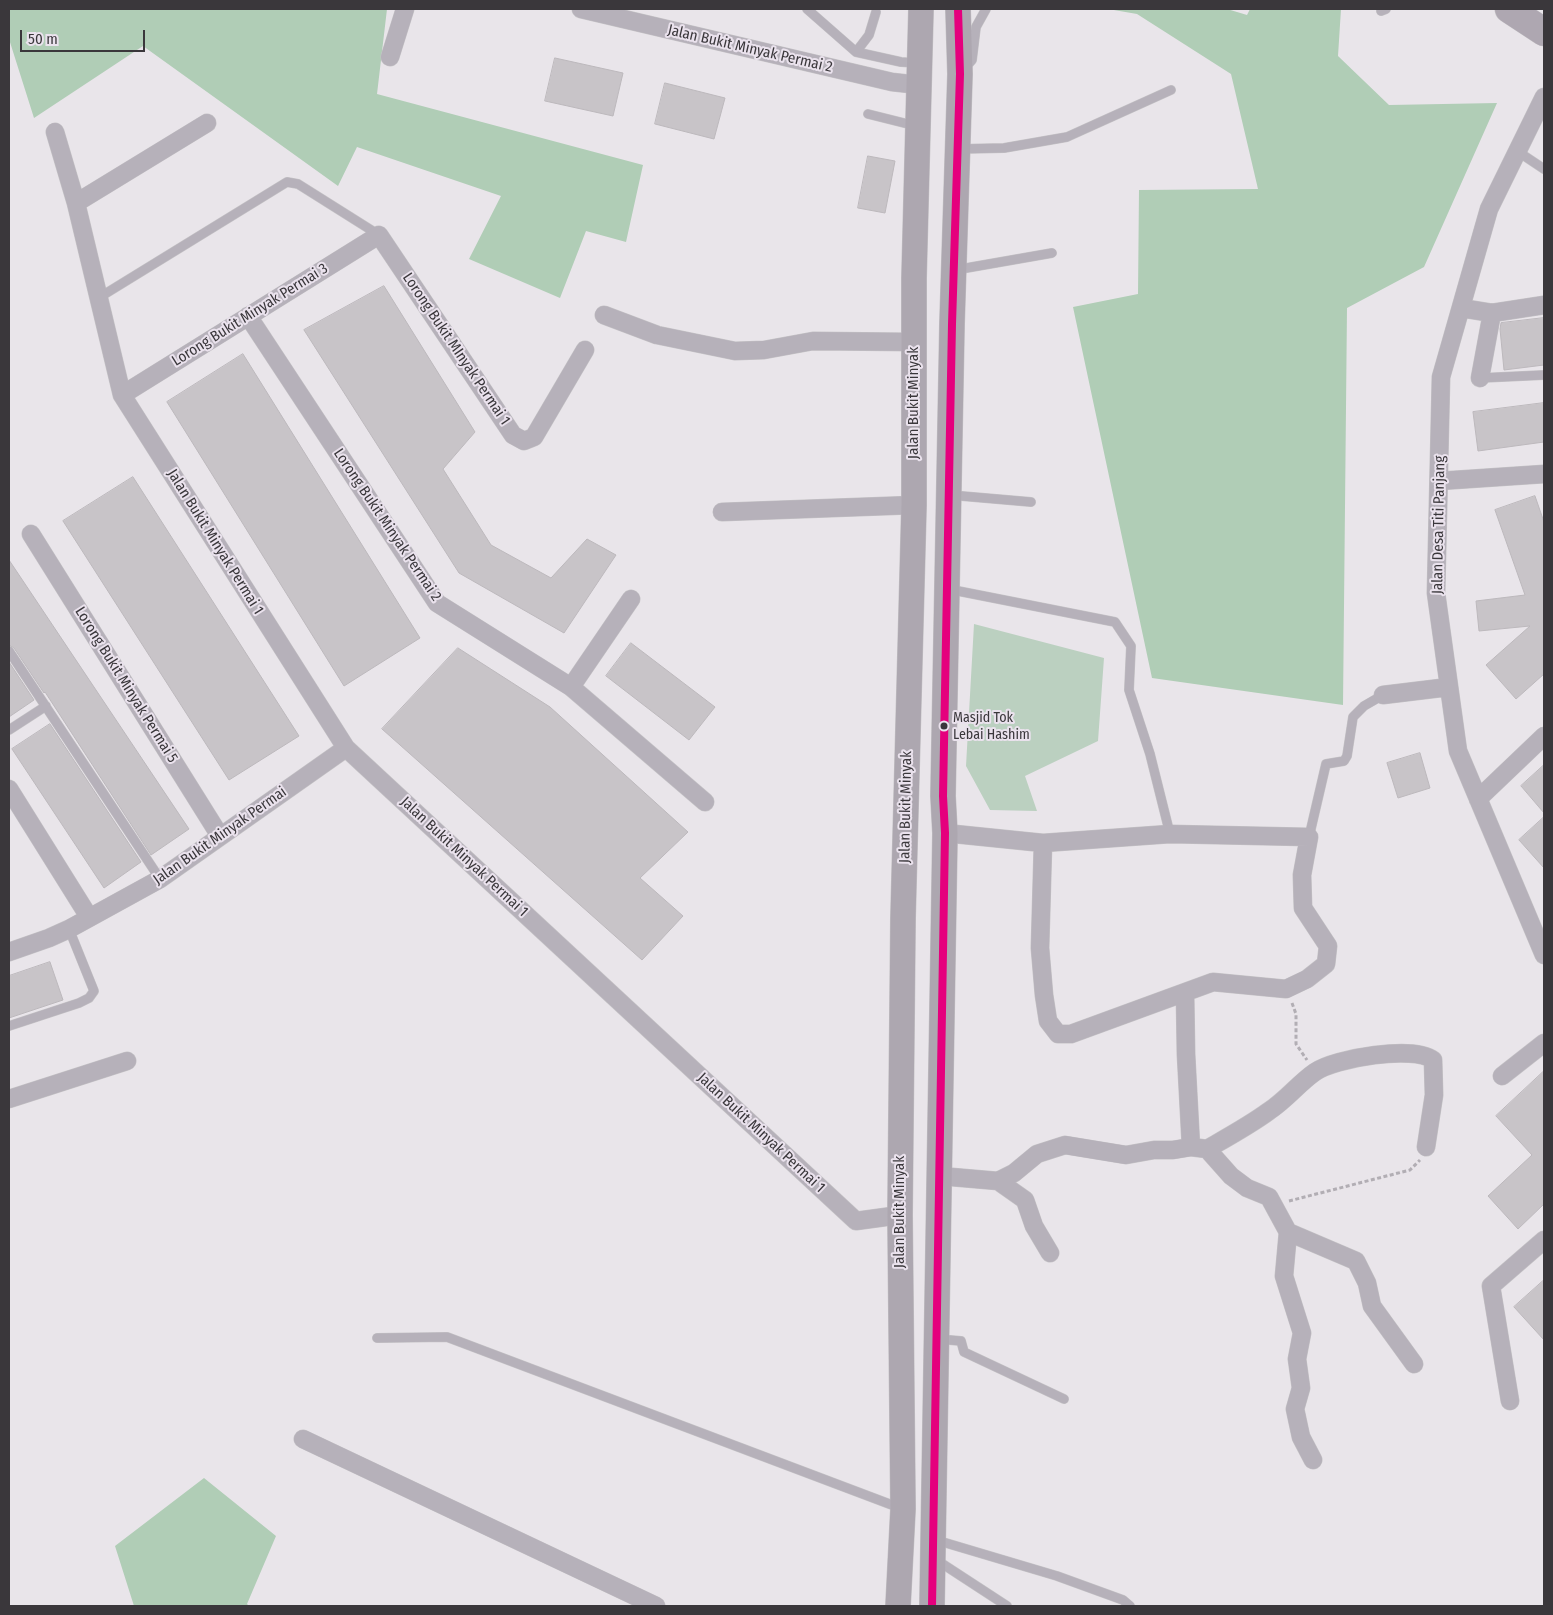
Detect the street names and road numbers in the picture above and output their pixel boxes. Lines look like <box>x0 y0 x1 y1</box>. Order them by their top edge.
street label: Jalan Bukit Minyak Permai 2 <box>666 21 834 77</box>
street label: Lorong Bukit Minyak Permai 3 <box>169 260 331 370</box>
street label: Lorong Bukit MInyak Permai 1 <box>398 270 514 428</box>
street label: Jalan Bukit Minyak <box>905 347 923 459</box>
street label: Lorong Bukit Minyak Permai 2 <box>329 445 445 605</box>
street label: Jalan Desa Titi Panjang <box>1429 456 1449 594</box>
street label: Jalan Bukit Minyak Permai 1 <box>163 466 267 618</box>
street label: Lorong Bukit Minyak Permai 5 <box>71 604 181 766</box>
street label: Jalan Bukit Minyak <box>896 751 916 863</box>
street label: Jalan Bukit Minyak Permai <box>150 783 290 889</box>
street label: Jalan Bukit Minyak Permai 1 <box>396 793 532 921</box>
street label: Jalan Bukit Minyak Permai 1 <box>693 1069 829 1197</box>
street label: Jalan Bukit Minyak <box>891 1156 909 1268</box>

